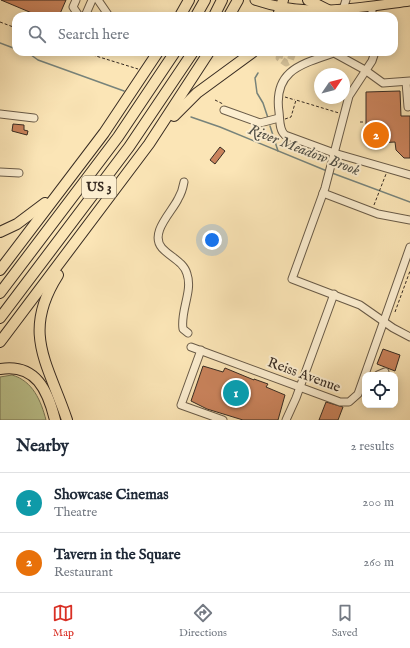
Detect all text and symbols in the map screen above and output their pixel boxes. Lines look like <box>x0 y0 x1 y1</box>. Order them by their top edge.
search box <box>12 12 398 56</box>
icon: search <box>26 23 48 45</box>
text: Search here <box>58 25 129 44</box>
north arrow <box>314 68 350 104</box>
water label: River Meadow Brook <box>245 120 363 180</box>
pin: 2 <box>363 120 389 150</box>
road number: US 3 <box>82 176 116 198</box>
your location <box>202 230 222 250</box>
street label: Reiss Avenue <box>265 353 344 397</box>
map controls <box>362 372 398 408</box>
button: locate <box>362 372 398 408</box>
pin: 1 <box>223 378 249 408</box>
text: Nearby <box>16 436 69 457</box>
text: 2 results <box>350 438 394 455</box>
text: Showcase Cinemas <box>54 485 169 504</box>
text: 1 <box>27 494 31 511</box>
text: 200 m <box>362 494 394 511</box>
text: Theatre <box>54 504 97 521</box>
text: Tavern in the Square <box>54 545 181 564</box>
text: 2 <box>26 554 32 571</box>
text: 260 m <box>363 554 394 571</box>
text: Restaurant <box>54 564 113 581</box>
tab: Map <box>52 602 74 640</box>
tab: Directions <box>179 602 227 640</box>
tab: Saved <box>332 602 358 640</box>

